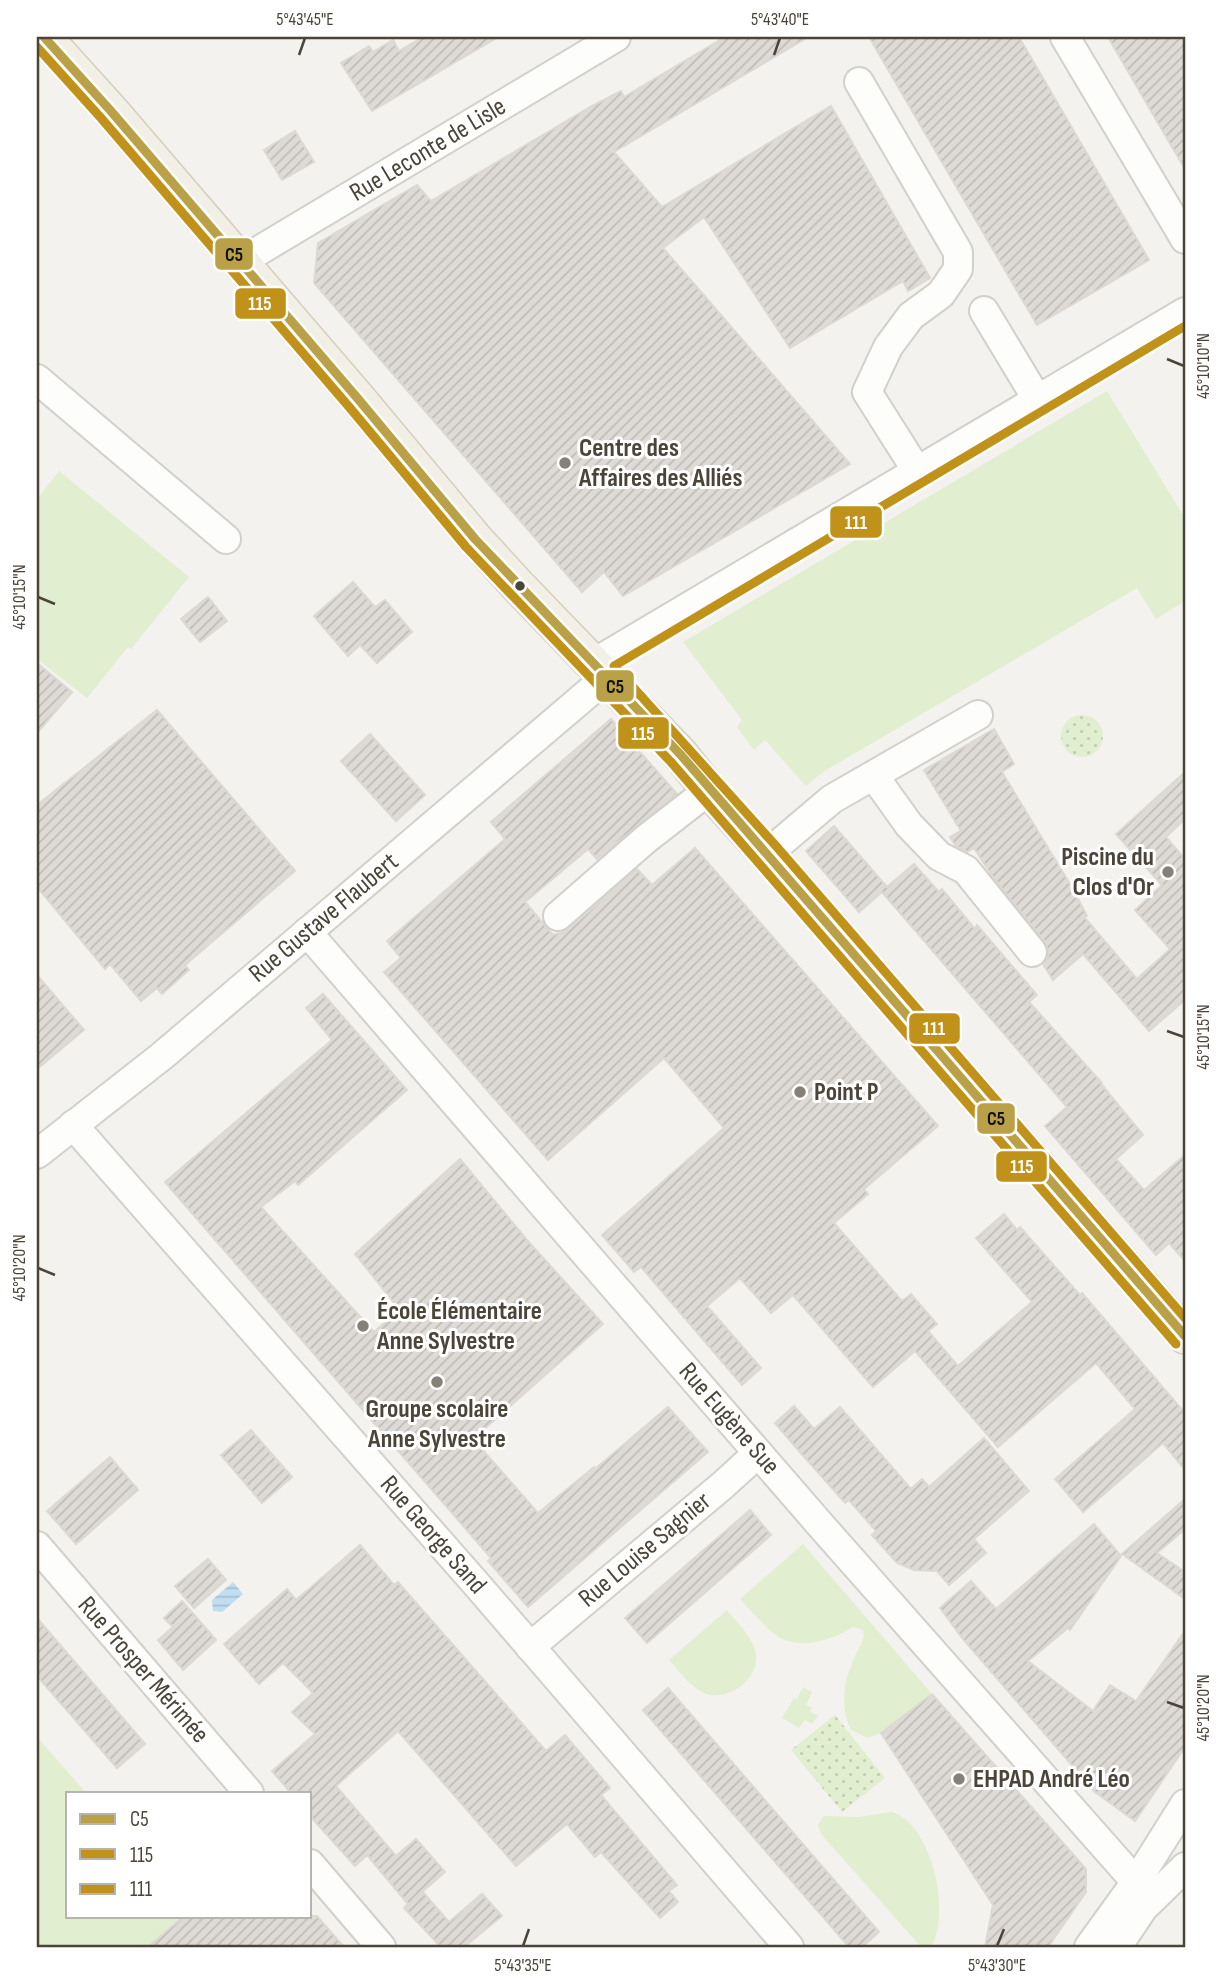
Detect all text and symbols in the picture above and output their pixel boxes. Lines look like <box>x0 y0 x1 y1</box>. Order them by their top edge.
text: 5°43'45"E <box>276 9 334 30</box>
text: 5°43'40"E <box>751 9 809 30</box>
street label: Rue Leconte de Lisle <box>344 91 512 209</box>
line badge: C5 <box>214 237 254 271</box>
text: C5 <box>225 244 243 267</box>
line badge: 115 <box>234 287 287 320</box>
text: 115 <box>248 293 272 316</box>
text: 45°10'10"N <box>1193 333 1214 399</box>
place label: Centre des Affaires des Alliés <box>578 433 742 494</box>
marker: Centre des Affaires des Alliés <box>557 455 573 471</box>
line badge: 111 <box>829 505 883 539</box>
text: 111 <box>845 512 868 535</box>
text: 45°10'15"N <box>9 564 30 630</box>
unlabelled marker <box>513 579 527 593</box>
line badge: C5 <box>595 669 635 703</box>
text: C5 <box>606 676 624 699</box>
line badge: 115 <box>617 716 670 750</box>
text: 115 <box>631 723 655 746</box>
place label: Piscine du Clos d'Or <box>1061 842 1154 903</box>
street label: Rue Gustave Flaubert <box>243 847 405 989</box>
marker: Piscine du Clos d'Or <box>1160 864 1176 880</box>
text: 45°10'15"N <box>1193 1004 1214 1070</box>
line badge: 111 <box>908 1012 961 1045</box>
text: 111 <box>923 1018 946 1041</box>
place label: Point P <box>814 1077 879 1108</box>
marker: Point P <box>792 1084 808 1100</box>
line badge: C5 <box>976 1102 1016 1135</box>
text: C5 <box>987 1108 1005 1131</box>
line badge: 115 <box>995 1150 1048 1183</box>
text: 115 <box>1010 1156 1034 1179</box>
text: 45°10'20"N <box>9 1234 30 1302</box>
place label: École Élémentaire Anne Sylvestre <box>376 1296 542 1357</box>
marker: École Élémentaire Anne Sylvestre <box>355 1318 371 1334</box>
street label: Rue Eugène Sue <box>672 1357 786 1481</box>
marker: Groupe scolaire Anne Sylvestre <box>429 1374 445 1390</box>
place label: Groupe scolaire Anne Sylvestre <box>366 1394 508 1455</box>
street label: Rue George Sand <box>373 1470 493 1600</box>
street label: Rue Louise Sagnier <box>573 1486 718 1614</box>
street label: Rue Prosper Mérimée <box>71 1590 215 1750</box>
text: 45°10'20"N <box>1193 1674 1214 1742</box>
place label: EHPAD André Léo <box>973 1764 1130 1795</box>
marker: EHPAD André Léo <box>951 1771 967 1787</box>
legend <box>66 1792 312 1918</box>
text: C5 <box>130 1807 149 1832</box>
text: 115 <box>130 1843 153 1868</box>
text: 111 <box>130 1877 153 1902</box>
text: 5°43'35"E <box>494 1955 552 1976</box>
text: 5°43'30"E <box>968 1955 1026 1976</box>

